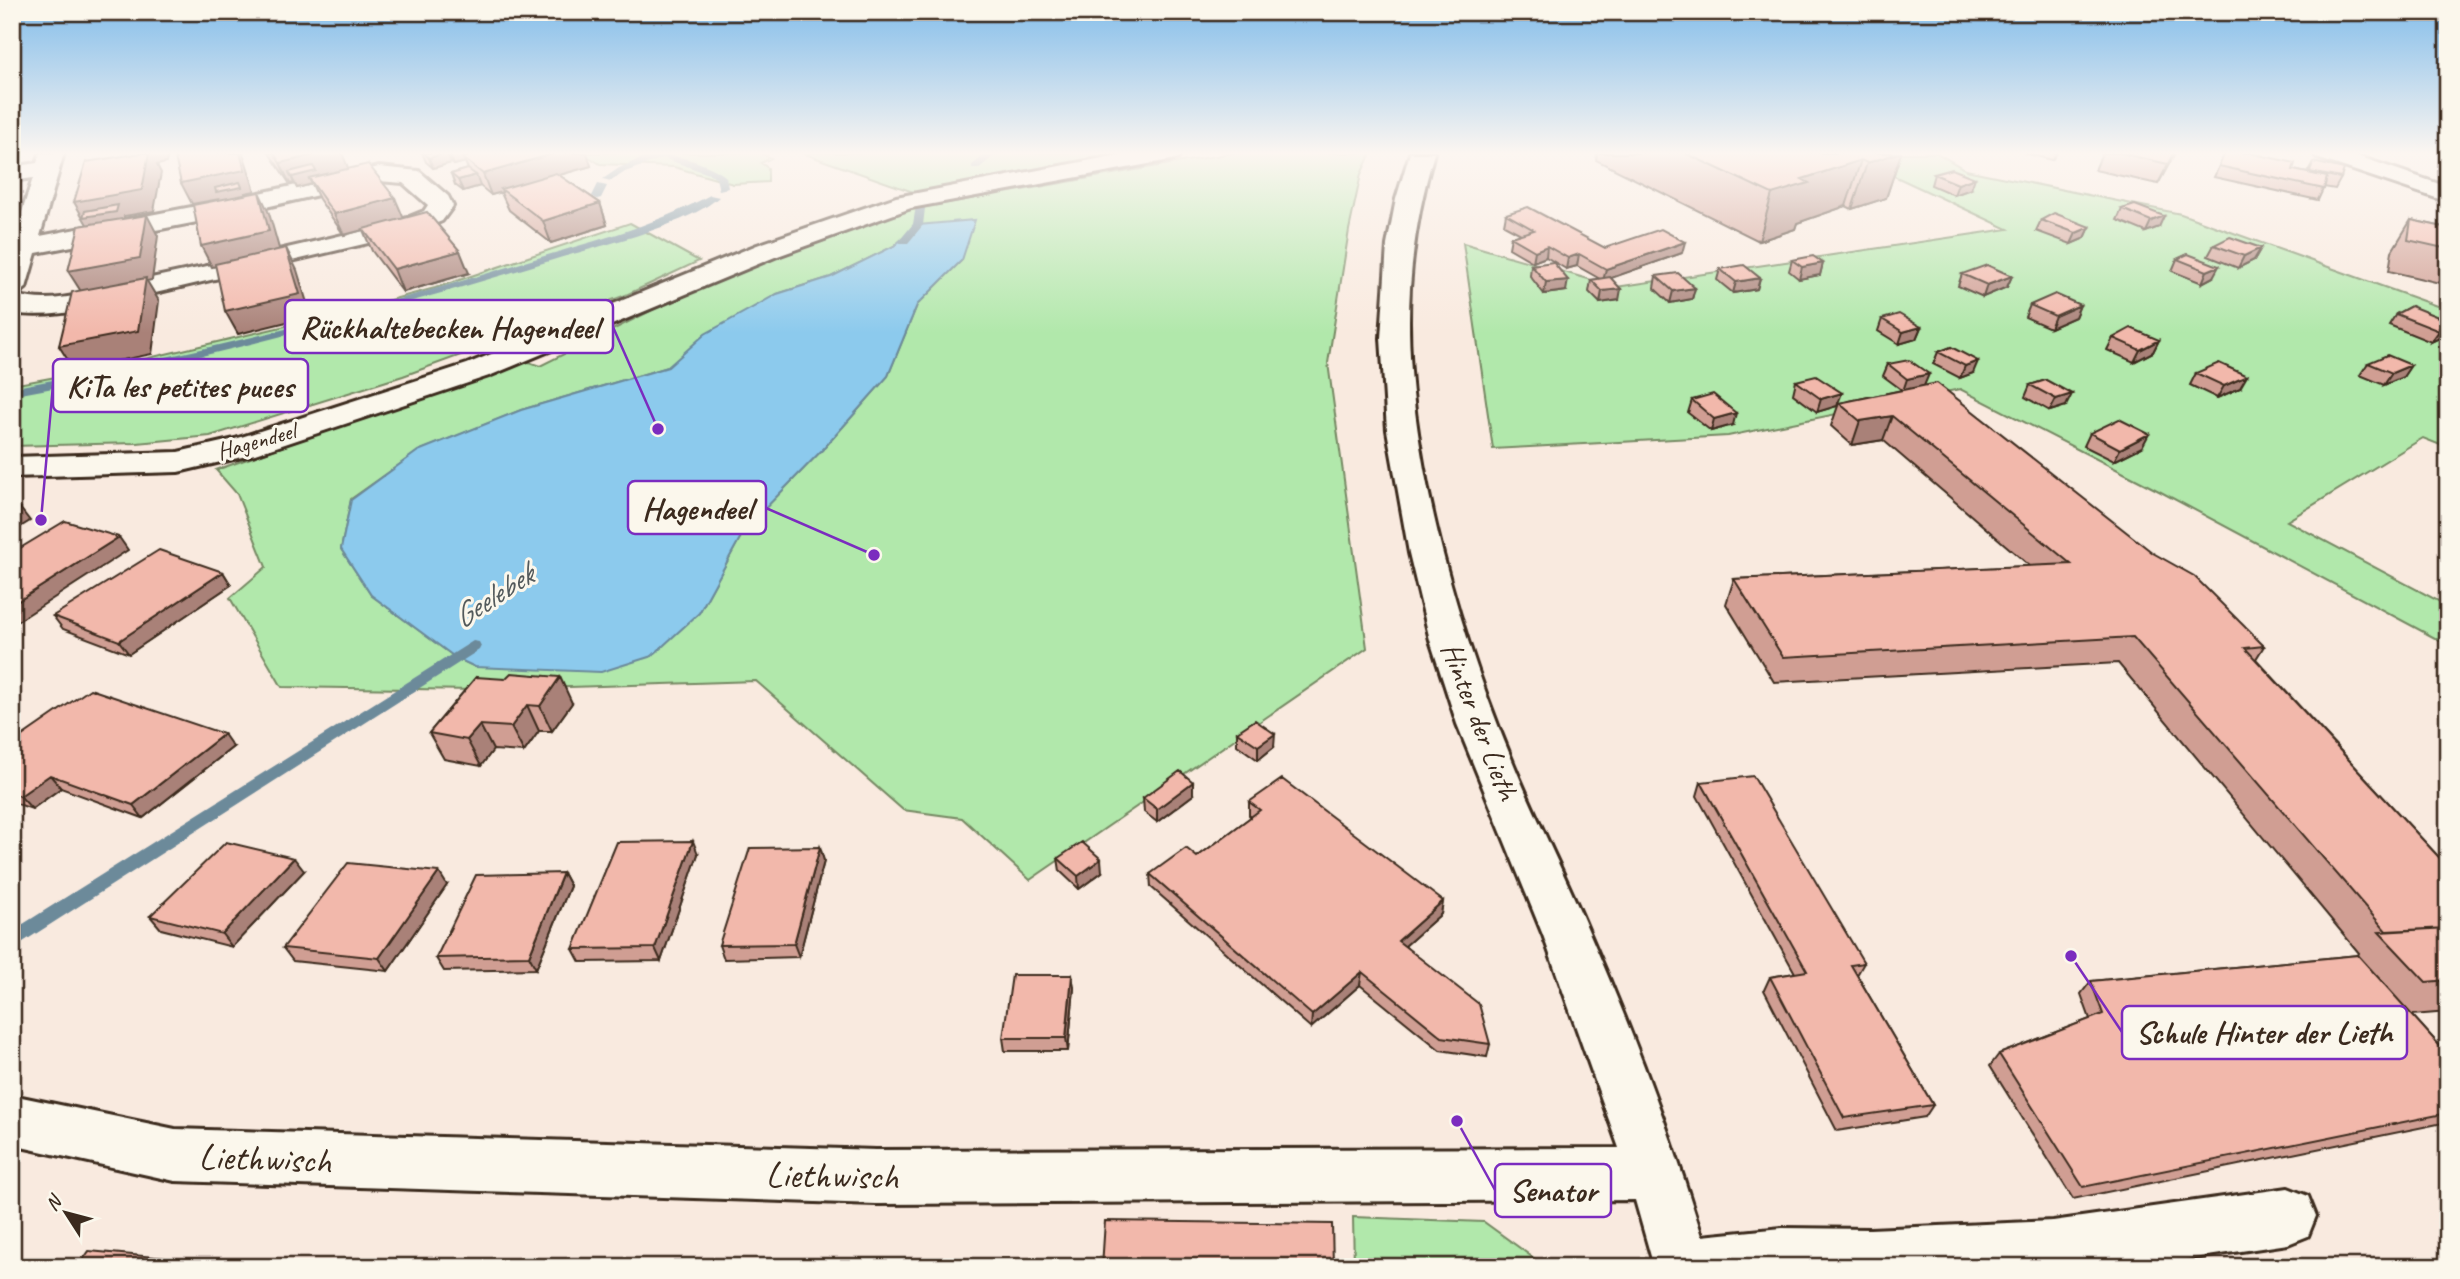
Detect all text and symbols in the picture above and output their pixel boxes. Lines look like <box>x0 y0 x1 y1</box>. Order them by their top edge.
callout: Rückhaltebecken Hagendeel <box>285 300 613 353</box>
text: Rückhaltebecken Hagendeel <box>299 307 605 348</box>
callout: KiTa les petites puces <box>53 359 308 412</box>
text: KiTa les petites puces <box>66 366 296 407</box>
street label: Hagendeel <box>213 414 303 467</box>
callout: Hagendeel <box>628 481 766 534</box>
text: Hagendeel <box>642 488 758 529</box>
water label: Geelebek <box>445 551 546 637</box>
street label: Hinter der Lieth <box>1433 637 1528 807</box>
callout: Schule Hinter der Lieth <box>2122 1006 2407 1059</box>
text: Schule Hinter der Lieth <box>2136 1012 2394 1053</box>
street label: Liethwisch <box>198 1132 333 1184</box>
street label: Liethwisch <box>765 1150 900 1200</box>
callout: Senator <box>1495 1164 1611 1217</box>
text: Senator <box>1509 1170 1600 1211</box>
north arrow <box>32 1178 102 1248</box>
text: N <box>40 1189 68 1215</box>

